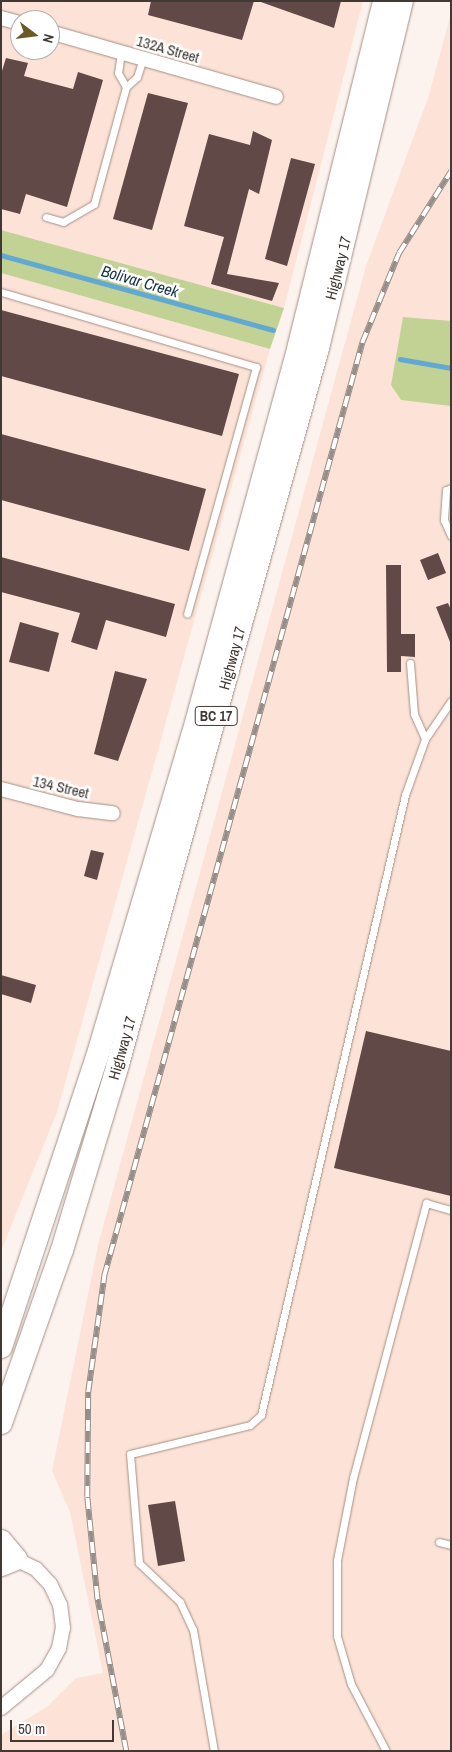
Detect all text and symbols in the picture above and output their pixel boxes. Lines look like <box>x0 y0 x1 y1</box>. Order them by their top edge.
north arrow <box>10 10 60 60</box>
street label: 132A Street <box>134 31 202 67</box>
text: N <box>39 32 58 45</box>
street label: Highway 17 <box>321 234 355 302</box>
water label: Bolivar Creek <box>99 261 181 301</box>
street label: Highway 17 <box>215 624 249 692</box>
road number: BC 17 <box>194 704 238 728</box>
street label: 134 Street <box>31 772 91 802</box>
street label: Highway 17 <box>104 1014 140 1082</box>
scale bar <box>12 1710 116 1742</box>
text: 50 m <box>18 1718 45 1739</box>

